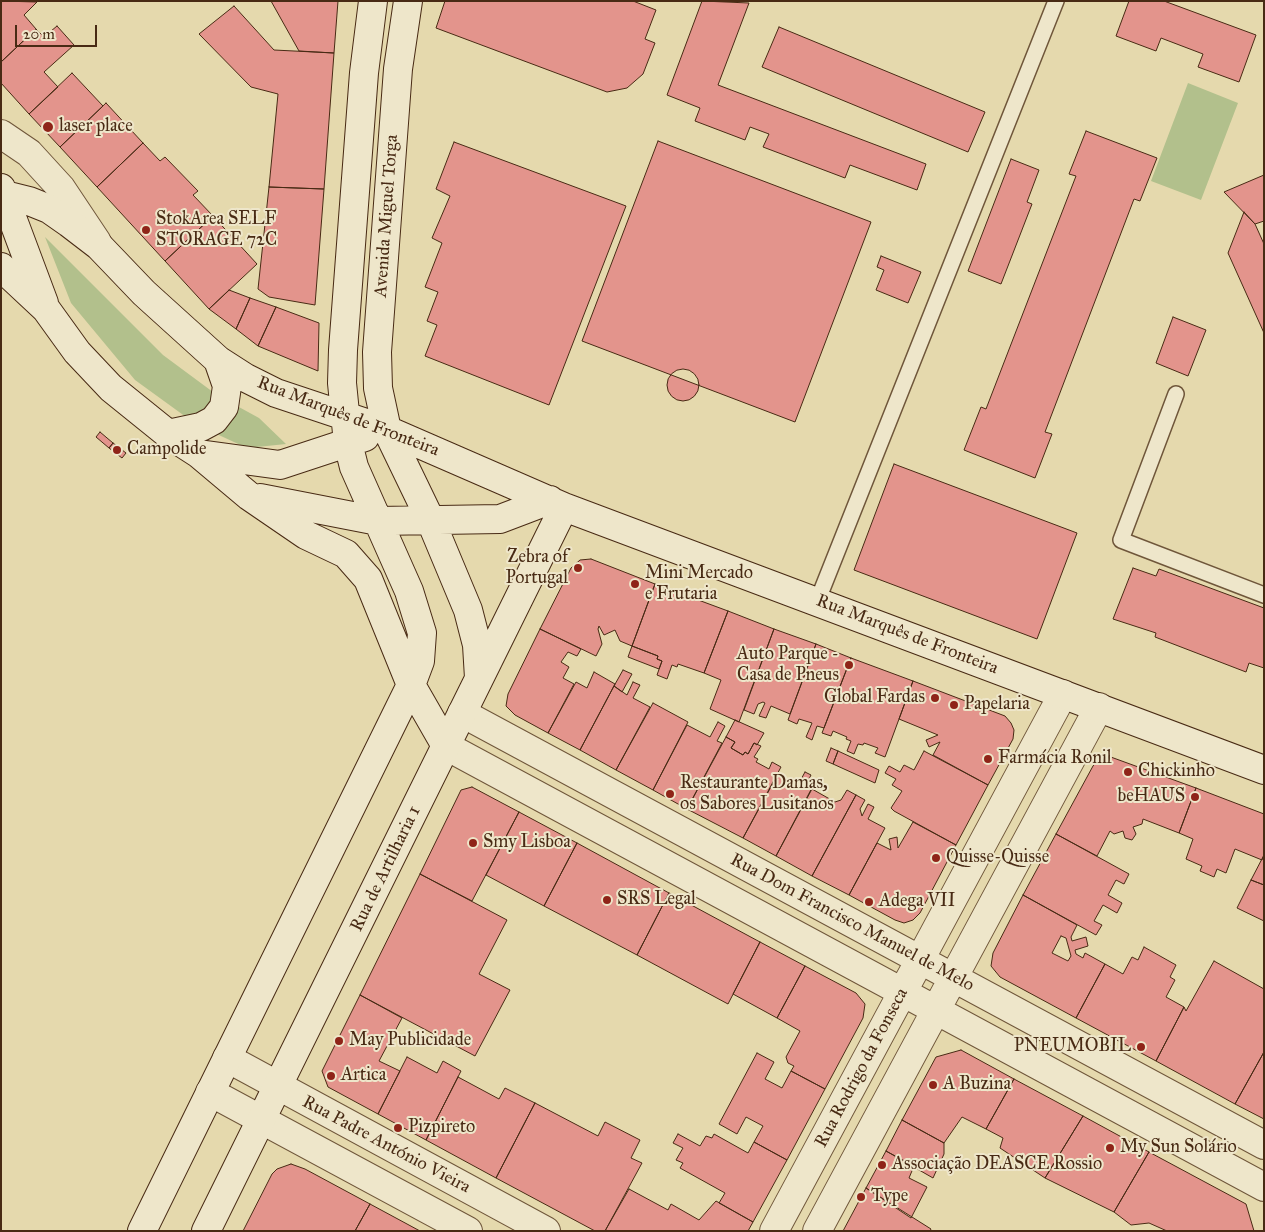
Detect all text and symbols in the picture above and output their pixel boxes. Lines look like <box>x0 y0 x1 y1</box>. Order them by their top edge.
scale bar <box>18 15 100 47</box>
text: 20 m <box>23 25 55 43</box>
place label: laser place <box>59 116 133 138</box>
marker: laser place <box>41 120 55 134</box>
street label: Avenida Miguel Torga <box>371 134 403 298</box>
place label: StokArea SELF STORAGE 72C <box>156 209 277 252</box>
marker: StokArea SELF STORAGE 72C <box>140 224 152 236</box>
street label: Rua Marquês de Fronteira <box>254 372 442 462</box>
place label: Campolide <box>127 439 206 461</box>
marker: Campolide <box>111 444 123 456</box>
place label: Zebra of Portugal <box>505 547 568 590</box>
marker: Zebra of Portugal <box>572 562 584 574</box>
place label: Mini Mercado e Frutaria <box>645 563 753 606</box>
marker: Mini Mercado e Frutaria <box>629 578 641 590</box>
street label: Rua Marquês de Fronteira <box>813 590 1001 680</box>
place label: Auto Parque - Casa de Pneus <box>737 644 839 686</box>
marker: Auto Parque - Casa de Pneus <box>843 659 855 671</box>
place label: Global Fardas <box>824 687 925 709</box>
marker: Global Fardas <box>929 692 941 704</box>
place label: Papelaria <box>964 694 1030 716</box>
marker: Papelaria <box>948 699 960 711</box>
place label: Farmácia Ronil <box>998 748 1112 770</box>
marker: Farmácia Ronil <box>982 753 994 765</box>
place label: Chickinho <box>1138 761 1215 783</box>
marker: Chickinho <box>1122 766 1134 778</box>
place label: Restaurante Damas, os Sabores Lusitanos <box>680 773 834 816</box>
place label: beHAUS <box>1118 786 1185 808</box>
marker: Restaurante Damas, os Sabores Lusitanos <box>664 788 676 800</box>
marker: beHAUS <box>1189 791 1201 803</box>
street label: Rua de Artilharia 1 <box>346 803 426 935</box>
place label: Smy Lisboa <box>483 832 571 854</box>
marker: Smy Lisboa <box>467 837 479 849</box>
place label: Quisse-Quisse <box>946 847 1049 869</box>
street label: Rua Dom Francisco Manuel de Melo <box>726 849 978 997</box>
marker: Quisse-Quisse <box>930 852 942 864</box>
place label: SRS Legal <box>617 889 696 911</box>
place label: Adega VII <box>879 891 955 913</box>
marker: SRS Legal <box>601 894 613 906</box>
marker: Adega VII <box>863 896 875 908</box>
street label: Rua Rodrigo da Fonseca <box>811 985 913 1151</box>
place label: May Publicidade <box>349 1030 471 1052</box>
marker: May Publicidade <box>333 1035 345 1047</box>
place label: PNEUMOBIL <box>1014 1036 1131 1058</box>
marker: PNEUMOBIL <box>1135 1041 1147 1053</box>
place label: Artica <box>341 1065 386 1087</box>
marker: Artica <box>325 1070 337 1082</box>
place label: A Buzina <box>943 1074 1011 1096</box>
marker: A Buzina <box>927 1079 939 1091</box>
street label: Rua Padre António Vieira <box>298 1091 474 1199</box>
place label: Pizpireto <box>408 1117 475 1139</box>
marker: Pizpireto <box>392 1122 404 1134</box>
place label: My Sun Solário <box>1120 1137 1237 1159</box>
marker: My Sun Solário <box>1104 1142 1116 1154</box>
place label: Associação DEASCE Rossio <box>892 1154 1102 1176</box>
marker: Associação DEASCE Rossio <box>876 1159 888 1171</box>
place label: Type <box>871 1186 908 1208</box>
marker: Type <box>855 1191 867 1203</box>

